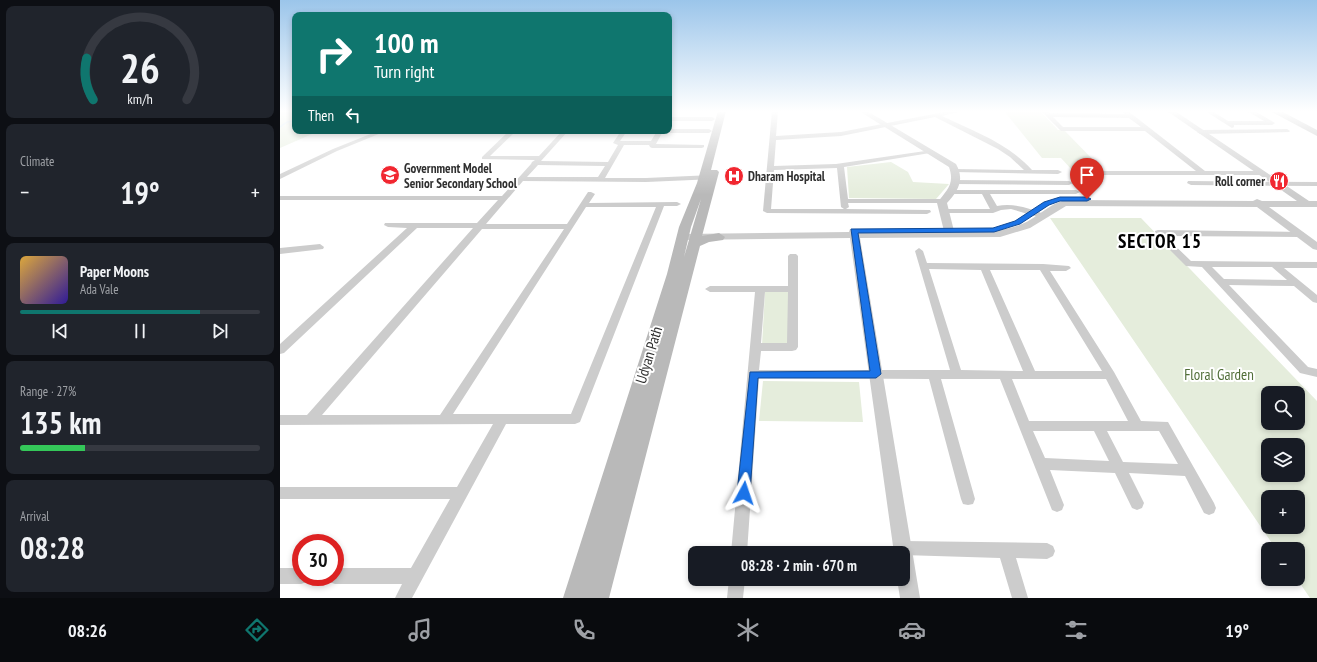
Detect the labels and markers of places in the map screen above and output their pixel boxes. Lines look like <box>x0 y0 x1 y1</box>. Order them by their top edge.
pin <box>1070 158 1104 199</box>
place label: Government Model Senior Secondary School <box>404 160 518 192</box>
school or university icon: Government Model Senior Secondary School <box>379 164 401 186</box>
hospital icon: Dharam Hospital <box>723 165 745 187</box>
place label: Dharam Hospital <box>748 168 826 185</box>
restaurant icon: Roll corner <box>1268 170 1290 192</box>
place label: Roll corner <box>1215 173 1265 190</box>

